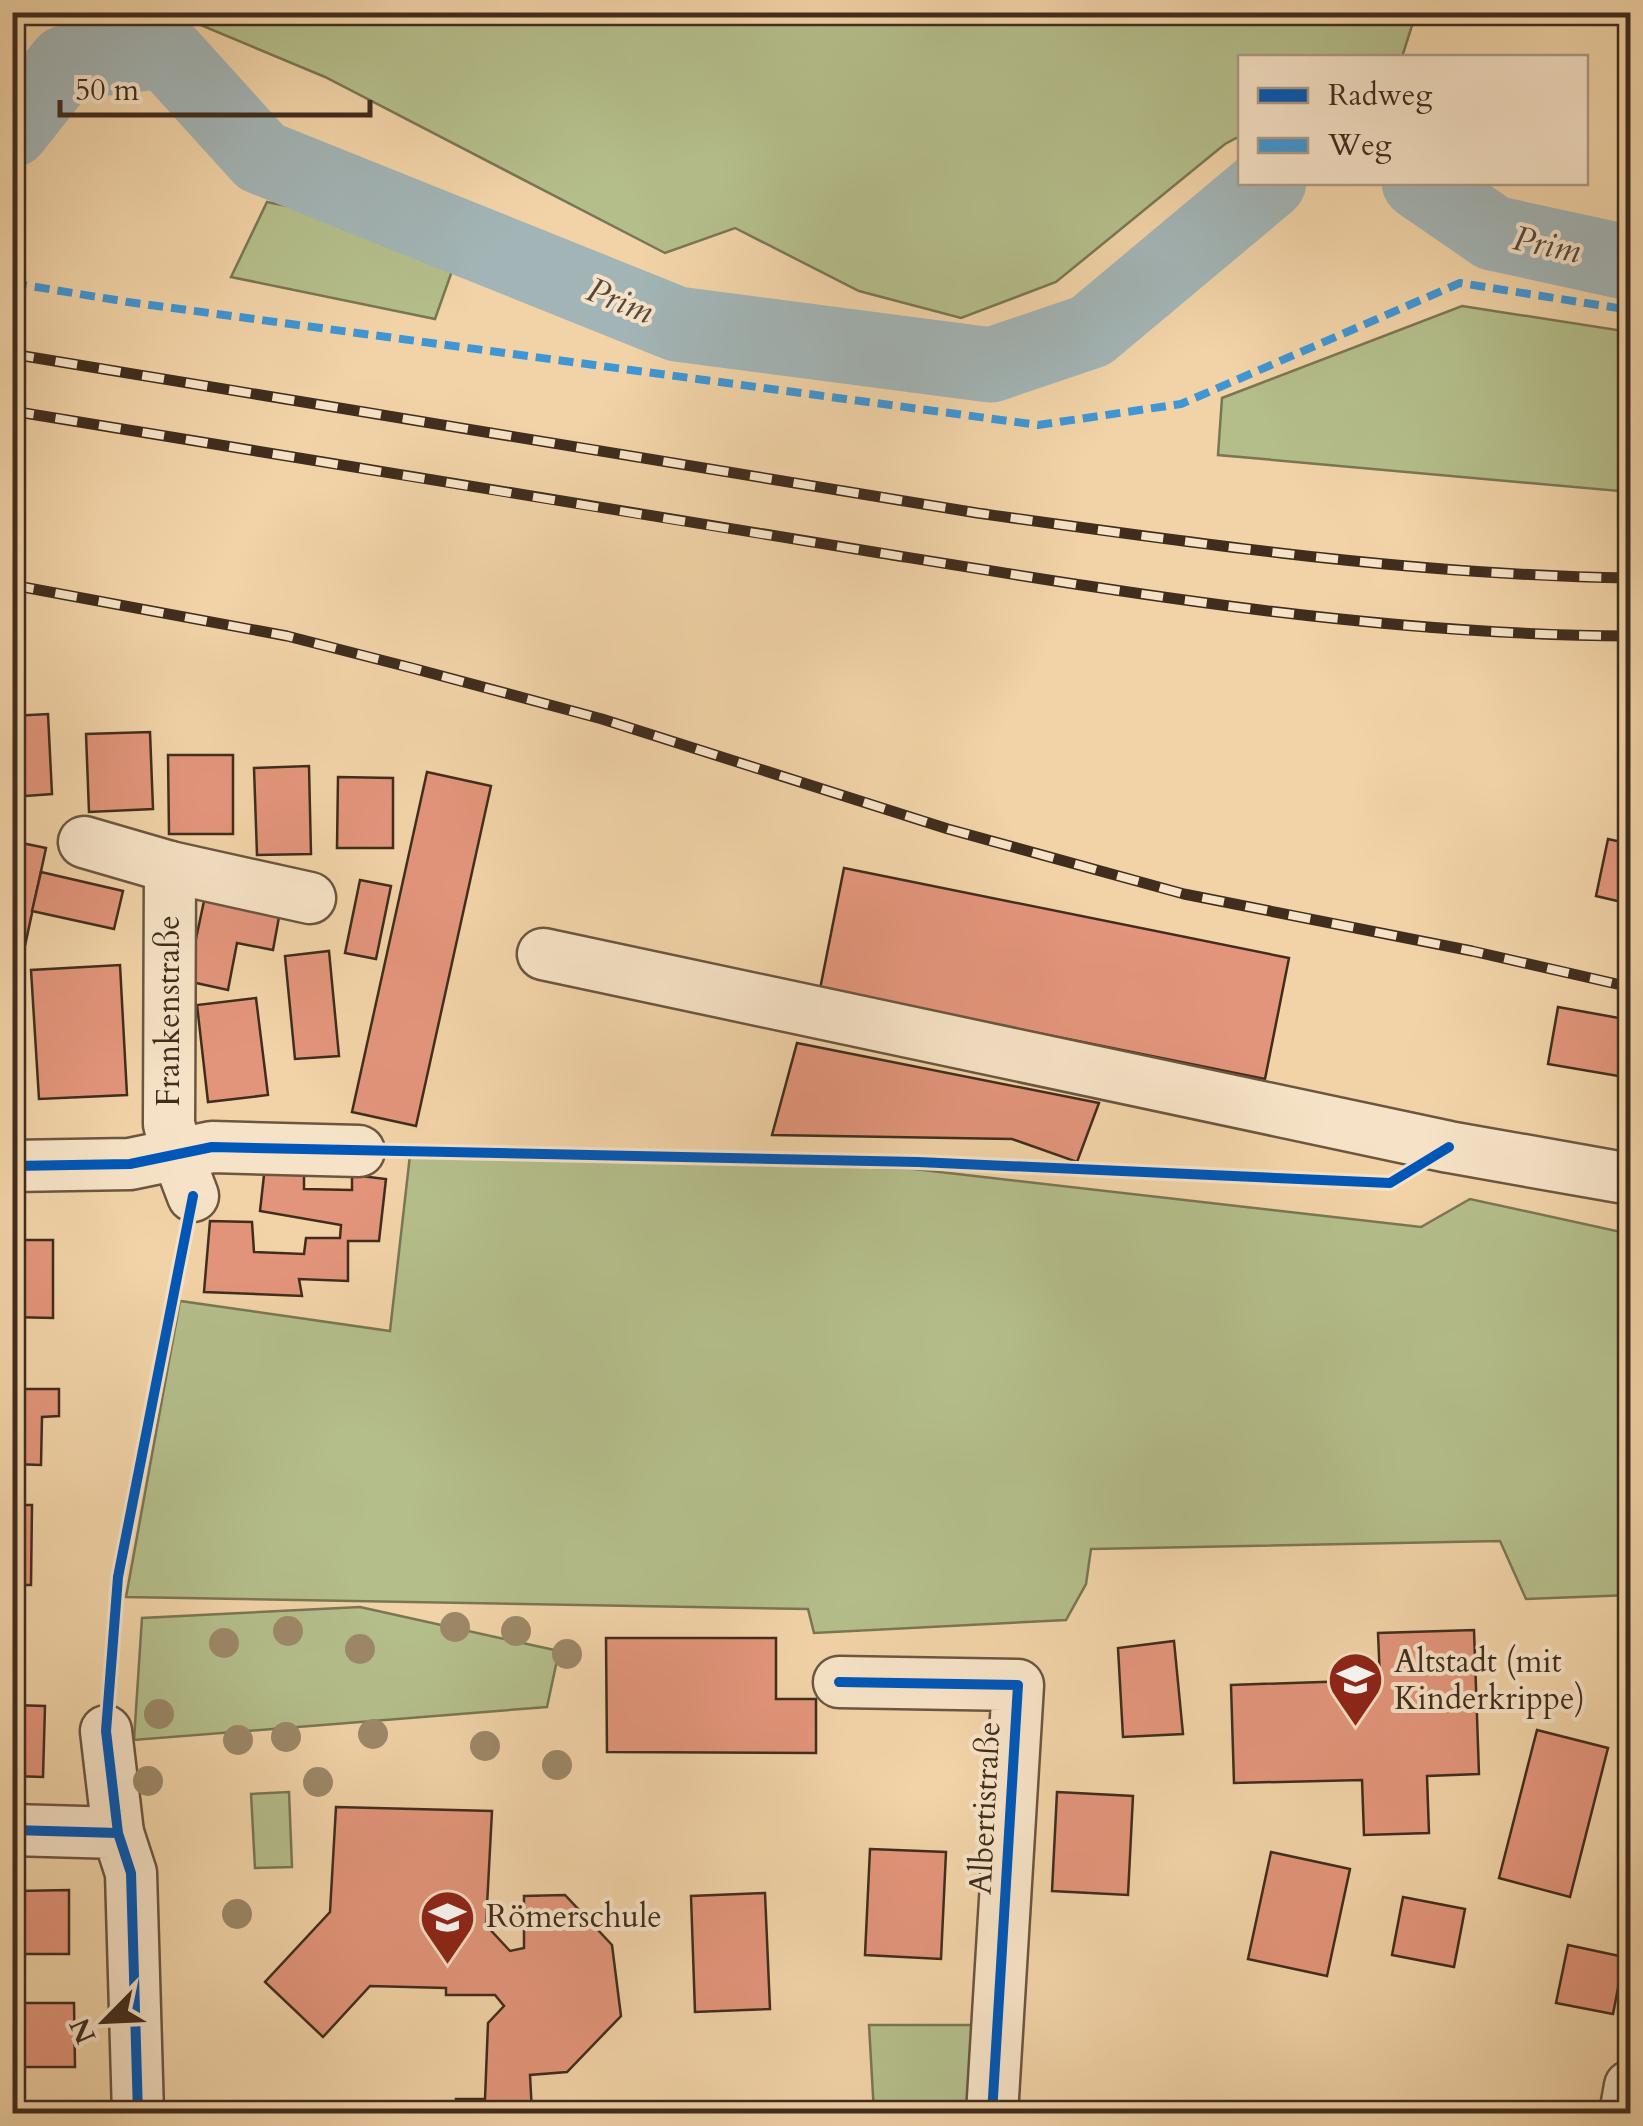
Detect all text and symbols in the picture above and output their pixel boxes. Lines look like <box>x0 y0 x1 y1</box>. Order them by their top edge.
scale bar <box>60 55 370 117</box>
legend <box>1238 55 1588 185</box>
text: 50 m <box>75 70 140 111</box>
text: Radweg <box>1328 75 1432 116</box>
text: Weg <box>1327 125 1392 166</box>
water label: Prim <box>1509 214 1585 276</box>
water label: Prim <box>579 266 661 336</box>
street label: Frankenstraße <box>147 915 191 1107</box>
place label: Altstadt (mit Kinderkrippe) <box>1394 1640 1585 1721</box>
school or university icon: Altstadt (mit Kinderkrippe) <box>1325 1650 1385 1729</box>
street label: Albertistraße <box>958 1720 1012 1896</box>
school or university icon: Römerschule <box>417 1887 477 1966</box>
place label: Römerschule <box>486 1895 662 1939</box>
north arrow <box>55 1971 155 2071</box>
text: N <box>61 2012 105 2050</box>

